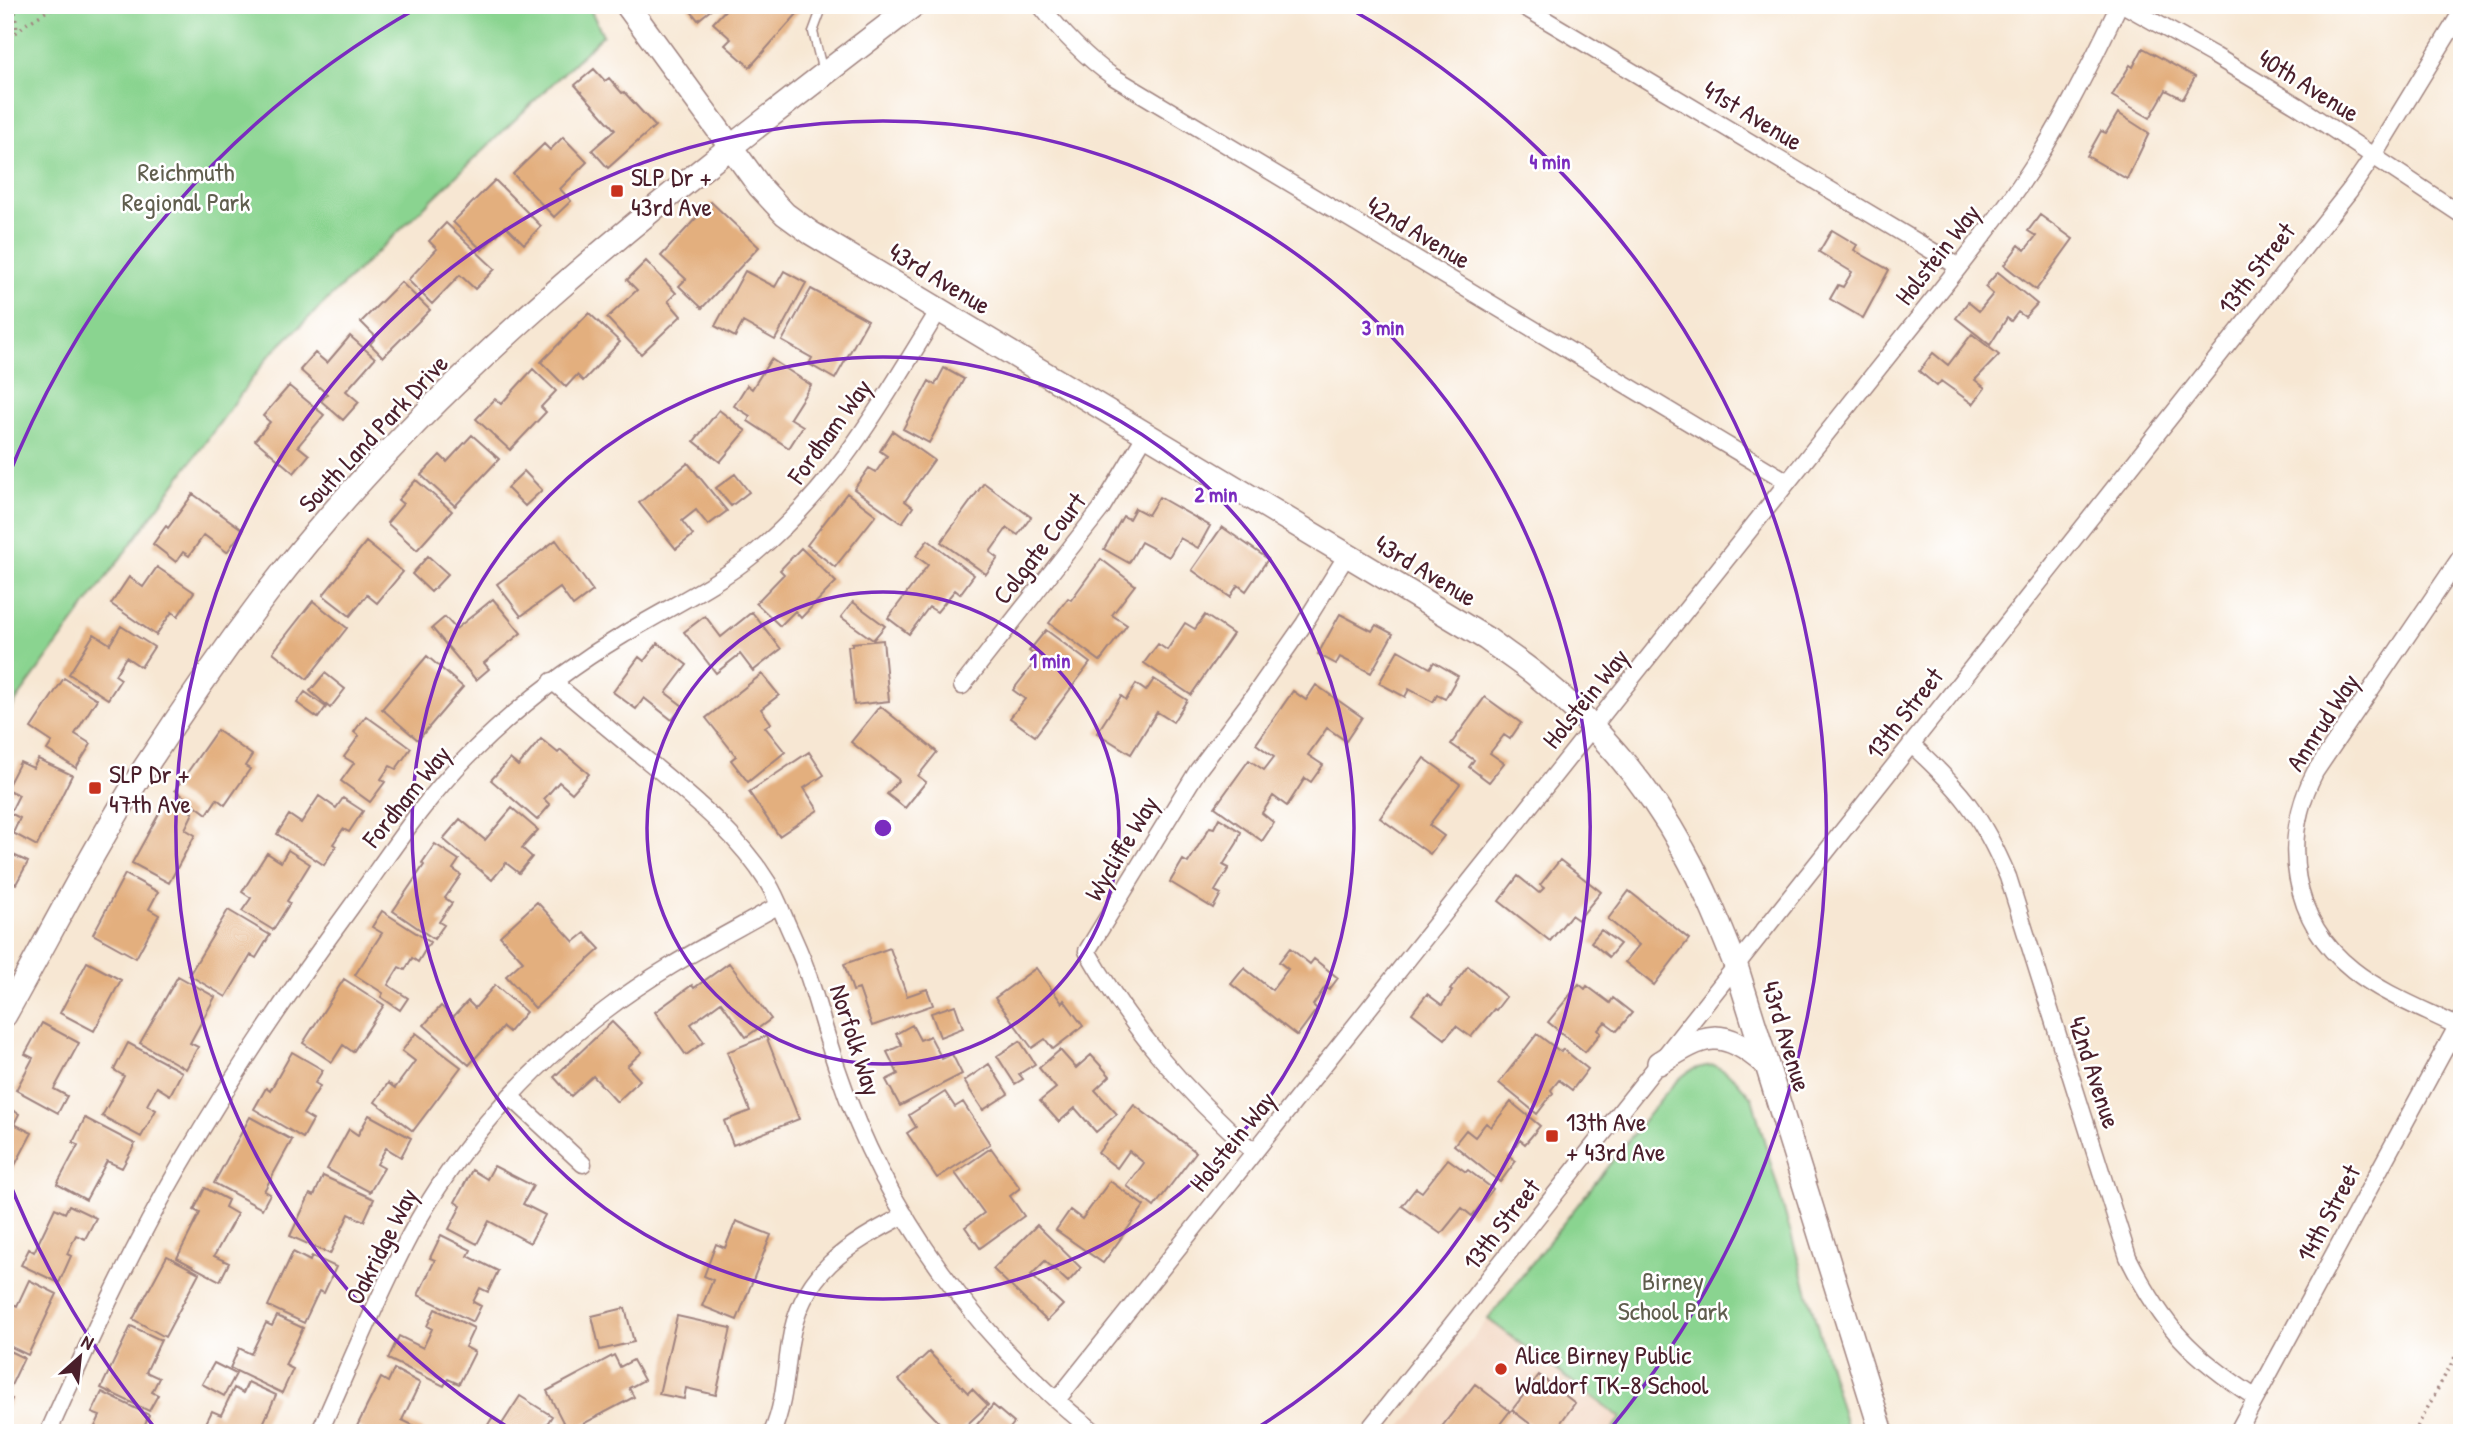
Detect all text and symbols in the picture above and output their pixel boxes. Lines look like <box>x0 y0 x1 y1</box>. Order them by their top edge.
street label: 40th Avenue <box>2252 40 2366 130</box>
street label: 41st Avenue <box>1697 72 1809 158</box>
text: 4 min <box>1529 147 1571 176</box>
park label: Reichmuth Regional Park <box>122 154 250 219</box>
place label: SLP Dr + 43rd Ave <box>631 159 712 224</box>
marker: SLP Dr + 43rd Ave <box>609 183 625 199</box>
street label: 42nd Avenue <box>1360 187 1478 277</box>
street label: Holstein Way <box>1886 196 1988 312</box>
street label: 13th Street <box>2209 214 2304 321</box>
street label: 43rd Avenue <box>882 234 998 322</box>
text: 3 min <box>1362 313 1404 342</box>
street label: South Land Park Drive <box>290 346 456 520</box>
street label: Fordham Way <box>778 371 879 492</box>
text: 2 min <box>1194 480 1238 509</box>
street label: Colgate Court <box>984 484 1094 611</box>
street label: 43rd Avenue <box>1368 526 1484 614</box>
street label: Holstein Way <box>1534 640 1636 756</box>
text: 1 min <box>1030 646 1070 675</box>
street label: 13th Street <box>1857 659 1952 766</box>
street label: Annrud Way <box>2277 666 2367 778</box>
street label: Fordham Way <box>353 737 458 855</box>
place label: SLP Dr + 47th Ave <box>109 756 191 821</box>
marker: SLP Dr + 47th Ave <box>87 780 103 796</box>
street label: Wycliffe Way <box>1076 789 1166 907</box>
centre of rings <box>871 816 895 840</box>
street label: 43rd Avenue <box>1754 977 1820 1095</box>
street label: Norfolk Way <box>822 980 890 1100</box>
street label: 42nd Avenue <box>2060 1012 2130 1132</box>
street label: Holstein Way <box>1181 1083 1283 1199</box>
place label: 13th Ave + 43rd Ave <box>1566 1104 1665 1169</box>
marker: 13th Ave + 43rd Ave <box>1544 1128 1560 1144</box>
street label: 14th Street <box>2288 1157 2369 1268</box>
street label: 13th Street <box>1454 1170 1549 1277</box>
street label: Oakridge Way <box>337 1182 425 1310</box>
park label: Birney School Park <box>1618 1263 1728 1328</box>
north arrow <box>46 1322 116 1392</box>
text: N <box>77 1328 98 1356</box>
place label: Alice Birney Public Waldorf TK-8 School <box>1515 1337 1708 1402</box>
marker: Alice Birney Public Waldorf TK-8 School <box>1493 1361 1509 1377</box>

